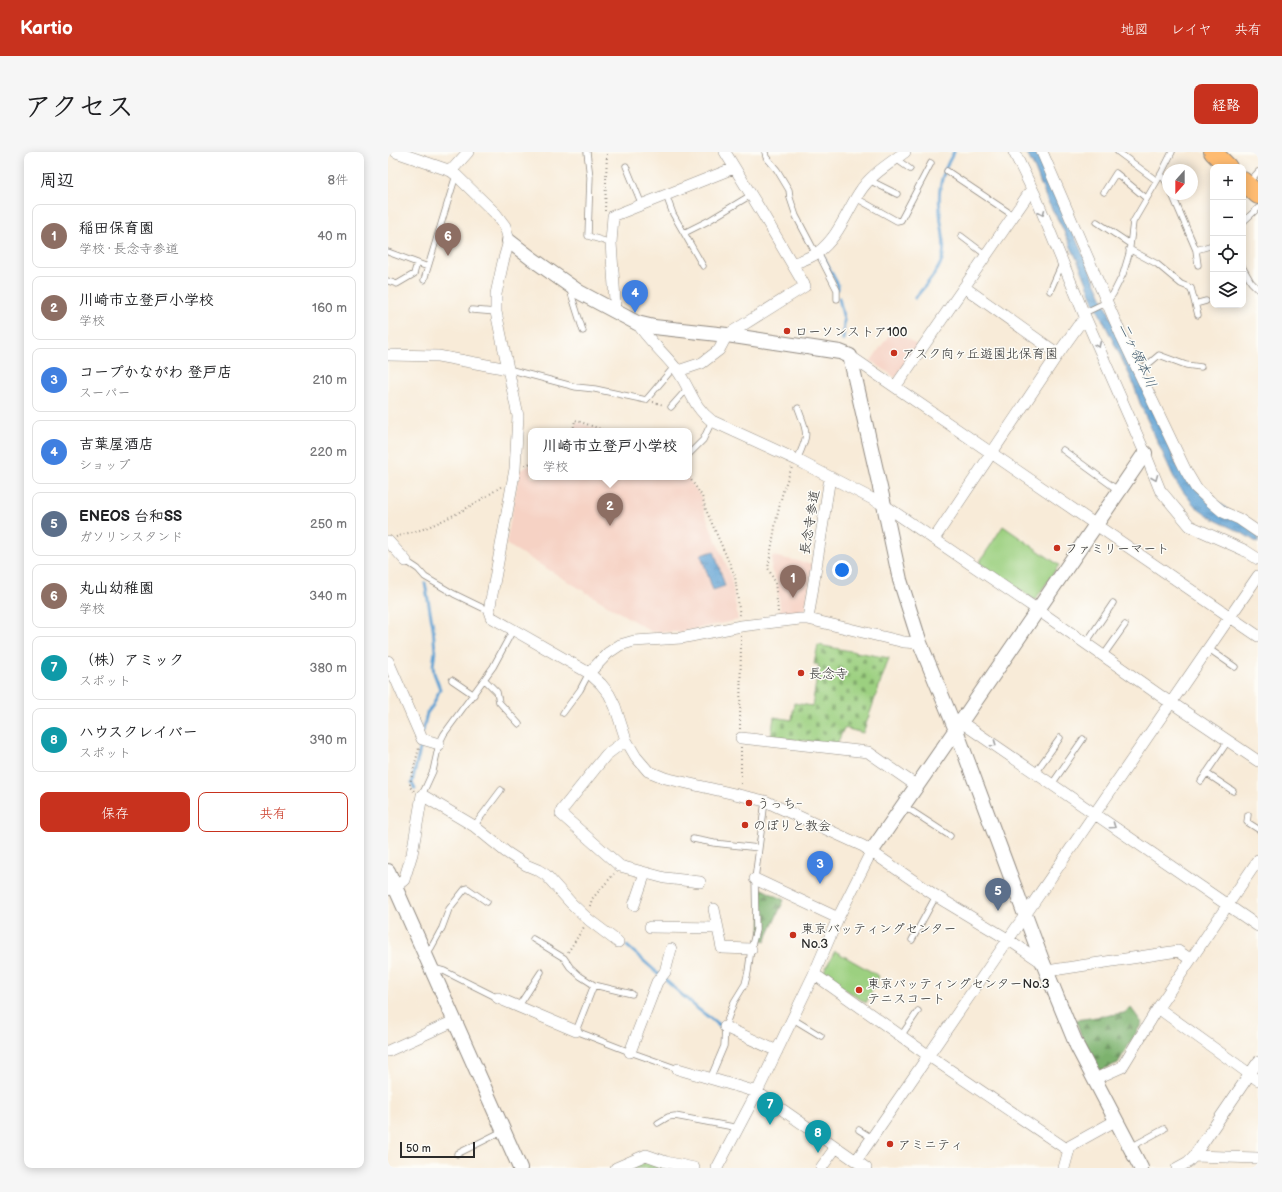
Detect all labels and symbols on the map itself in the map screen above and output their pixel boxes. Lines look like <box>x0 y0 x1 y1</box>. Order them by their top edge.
north arrow <box>1162 164 1198 200</box>
one-way arrow <box>1037 208 1045 216</box>
pin: 6 <box>435 223 461 256</box>
pin: 4 <box>622 280 648 313</box>
water label: 二ヶ領本川 <box>1115 320 1160 391</box>
place label: ローソンストア100 <box>795 324 908 340</box>
marker: ローソンストア100 <box>782 326 792 336</box>
one-way arrow <box>1093 342 1101 349</box>
place label: アスク向ヶ丘遊園北保育園 <box>902 346 1058 362</box>
marker: アスク向ヶ丘遊園北保育園 <box>889 348 899 358</box>
one-way arrow <box>1150 473 1158 481</box>
street label: 長念寺参道 <box>797 489 823 556</box>
pin: 2 <box>597 493 623 526</box>
place label: ファミリーマート <box>1065 541 1169 557</box>
marker: ファミリーマート <box>1052 543 1062 553</box>
your location <box>832 560 852 580</box>
pin: 1 <box>780 565 806 598</box>
place label: 長念寺 <box>809 666 848 682</box>
marker: 長念寺 <box>796 668 806 678</box>
one-way arrow <box>989 739 996 746</box>
place label: うっちｰ <box>757 796 803 812</box>
marker: うっちｰ <box>744 798 754 808</box>
place label: のぼりと教会 <box>753 818 831 834</box>
marker: のぼりと教会 <box>740 820 750 830</box>
one-way arrow <box>1108 821 1115 828</box>
pin: 3 <box>807 851 833 884</box>
pin: 5 <box>985 878 1011 911</box>
place label: 東京バッティングセンター No.3 <box>801 921 956 952</box>
marker: 東京バッティングセンター No.3 <box>788 930 798 940</box>
place label: 東京バッティングセンターNo.3 テニスコート <box>867 976 1050 1007</box>
marker: 東京バッティングセンターNo.3 テニスコート <box>854 985 864 995</box>
pin: 7 <box>757 1092 783 1125</box>
pin: 8 <box>805 1120 831 1153</box>
place label: アミニティ <box>898 1137 963 1153</box>
marker: アミニティ <box>885 1139 895 1149</box>
scale bar <box>400 1140 475 1159</box>

